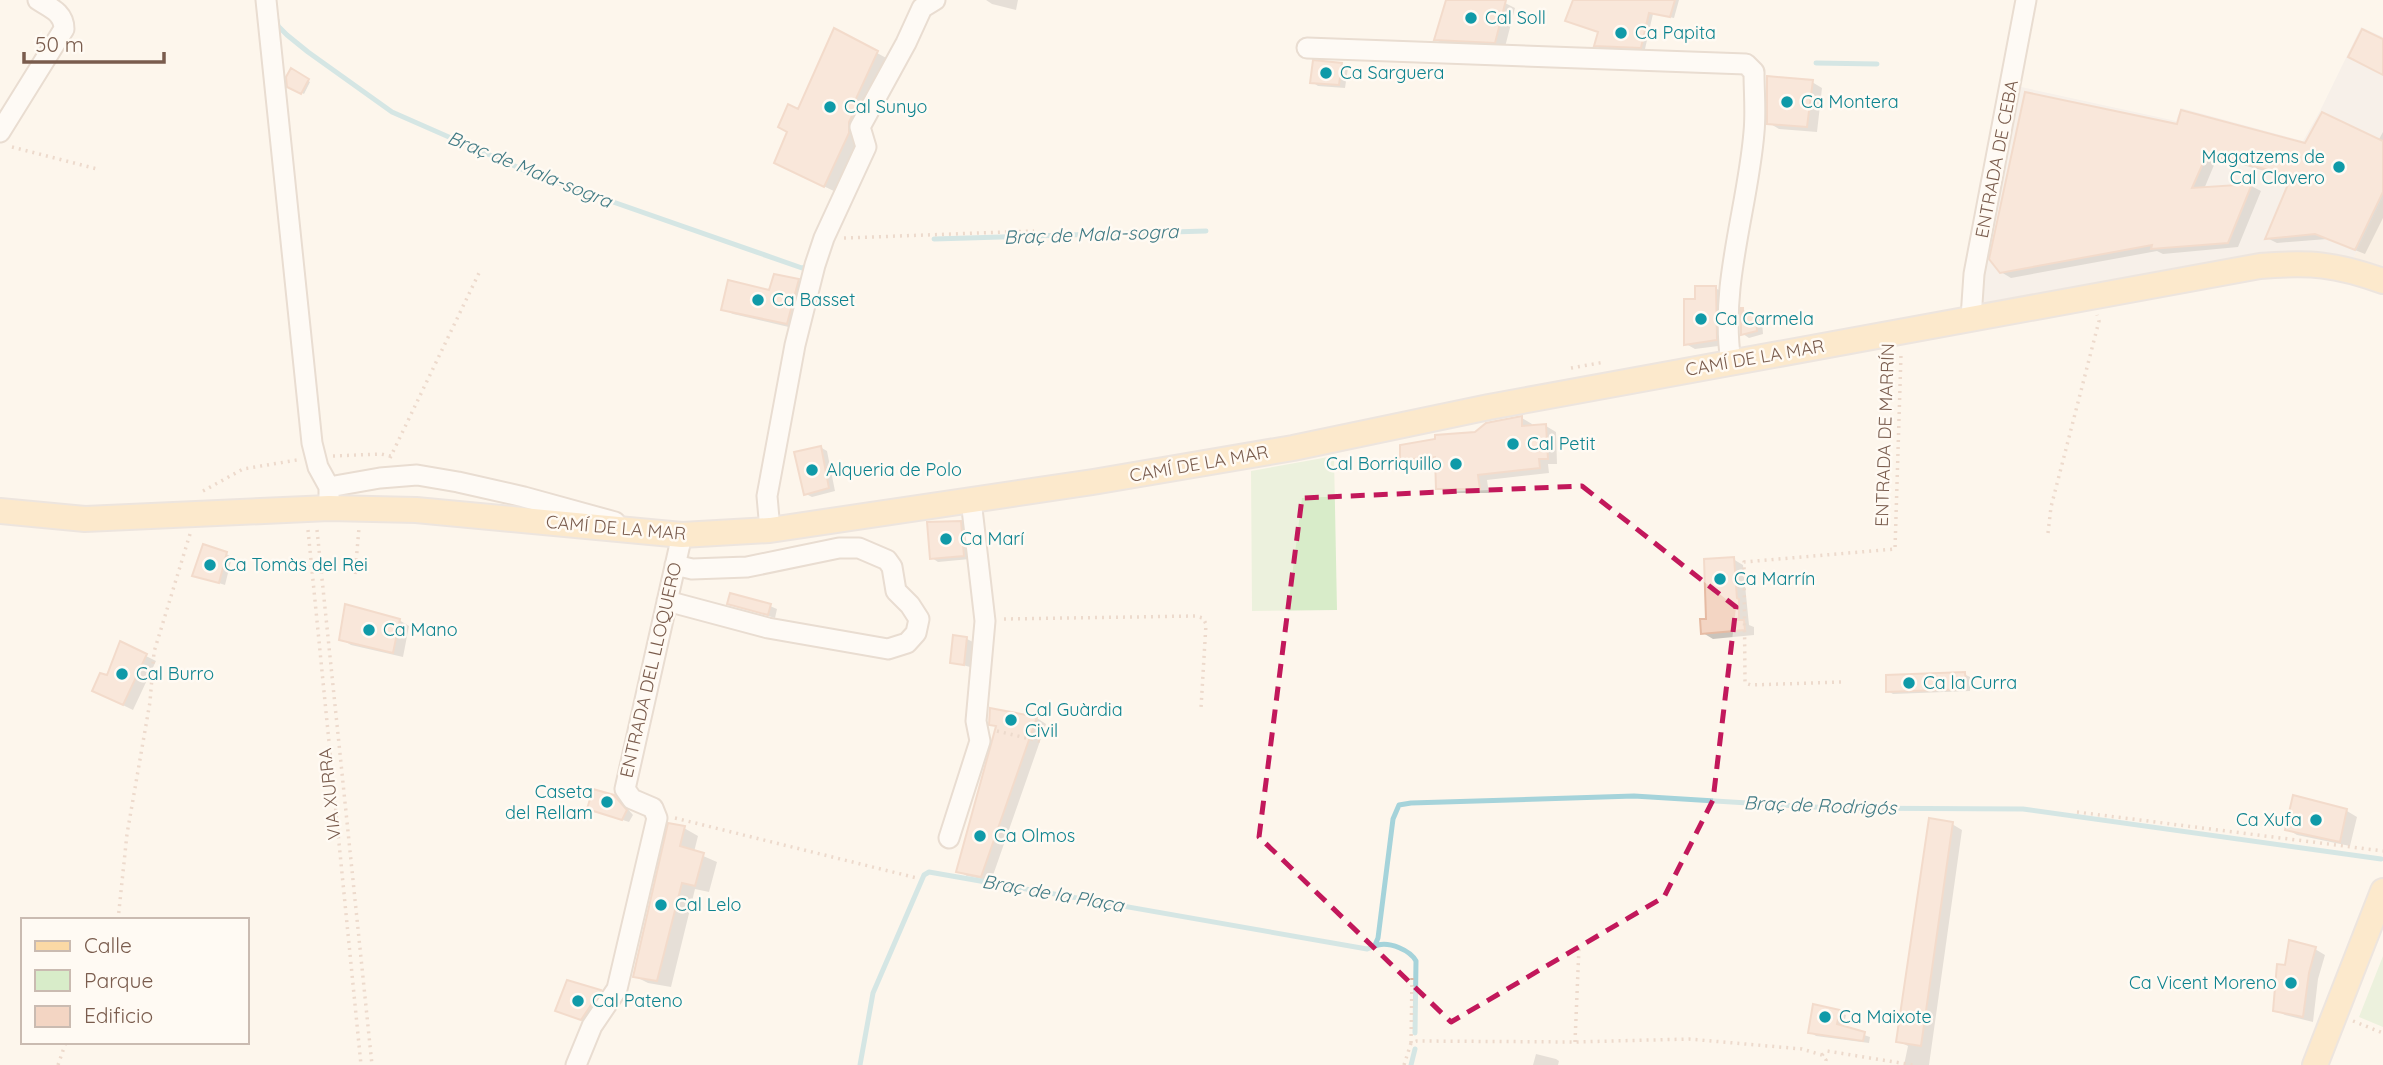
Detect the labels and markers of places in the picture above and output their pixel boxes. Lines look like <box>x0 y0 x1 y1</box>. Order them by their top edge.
place label: Cal Soll <box>1485 6 1546 29</box>
marker: Cal Soll <box>1463 10 1479 26</box>
place label: Ca Papita <box>1635 21 1716 44</box>
marker: Ca Papita <box>1613 25 1629 41</box>
place label: Ca Sarguera <box>1340 61 1444 84</box>
marker: Ca Sarguera <box>1318 65 1334 81</box>
place label: Ca Montera <box>1801 90 1899 113</box>
marker: Ca Montera <box>1779 94 1795 110</box>
place label: Cal Sunyo <box>844 95 927 118</box>
marker: Cal Sunyo <box>822 99 838 115</box>
place label: Magatzems de Cal Clavero <box>2202 145 2325 189</box>
marker: Magatzems de Cal Clavero <box>2331 159 2347 175</box>
place label: Ca Basset <box>772 288 855 311</box>
marker: Ca Basset <box>750 292 766 308</box>
place label: Ca Carmela <box>1715 307 1814 330</box>
marker: Ca Carmela <box>1693 311 1709 327</box>
place label: Cal Petit <box>1527 432 1596 455</box>
marker: Cal Petit <box>1505 436 1521 452</box>
place label: Cal Borriquillo <box>1326 452 1442 475</box>
marker: Cal Borriquillo <box>1448 456 1464 472</box>
place label: Alqueria de Polo <box>826 458 962 481</box>
marker: Alqueria de Polo <box>804 462 820 478</box>
place label: Ca Marí <box>960 527 1024 550</box>
marker: Ca Marí <box>938 531 954 547</box>
place label: Ca Tomàs del Rei <box>224 553 368 576</box>
marker: Ca Tomàs del Rei <box>202 557 218 573</box>
place label: Ca Marrín <box>1734 567 1816 590</box>
marker: Ca Marrín <box>1712 571 1728 587</box>
place label: Ca Mano <box>383 618 458 641</box>
marker: Ca Mano <box>361 622 377 638</box>
place label: Cal Burro <box>136 662 214 685</box>
marker: Cal Burro <box>114 666 130 682</box>
place label: Ca la Curra <box>1923 671 2017 694</box>
marker: Ca la Curra <box>1901 675 1917 691</box>
place label: Cal Guàrdia Civil <box>1025 698 1123 742</box>
marker: Cal Guàrdia Civil <box>1003 712 1019 728</box>
place label: Caseta del Rellam <box>505 780 593 824</box>
marker: Caseta del Rellam <box>599 794 615 810</box>
place label: Ca Xufa <box>2236 808 2302 831</box>
marker: Ca Xufa <box>2308 812 2324 828</box>
place label: Ca Olmos <box>994 824 1075 847</box>
marker: Ca Olmos <box>972 828 988 844</box>
place label: Cal Lelo <box>675 893 741 916</box>
marker: Cal Lelo <box>653 897 669 913</box>
place label: Ca Vicent Moreno <box>2129 971 2277 994</box>
marker: Ca Vicent Moreno <box>2283 975 2299 991</box>
place label: Cal Pateno <box>592 989 683 1012</box>
marker: Cal Pateno <box>570 993 586 1009</box>
place label: Ca Maixote <box>1839 1005 1932 1028</box>
marker: Ca Maixote <box>1817 1009 1833 1025</box>

